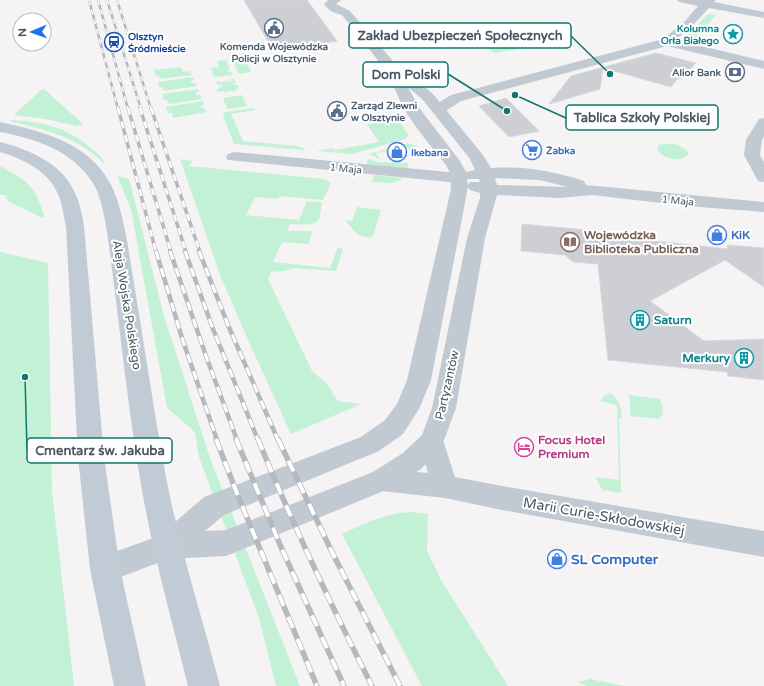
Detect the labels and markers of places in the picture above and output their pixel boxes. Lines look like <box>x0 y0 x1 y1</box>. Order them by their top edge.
public building icon: Komenda Wojewódzka Policji w Olsztynie <box>263 17 285 39</box>
callout: Zakład Ubezpieczeń Społecznych <box>349 23 571 48</box>
place label: Kolumna Orła Białego <box>661 23 719 47</box>
place icon: Kolumna Orła Białego <box>722 23 744 45</box>
station icon: Olsztyn Śródmieście <box>103 31 125 53</box>
place label: Olsztyn Śródmieście <box>128 31 186 55</box>
place label: Komenda Wojewódzka Policji w Olsztynie <box>220 41 329 65</box>
bank icon: Alior Bank <box>724 61 746 83</box>
callout: Dom Polski <box>363 62 448 87</box>
place label: Alior Bank <box>672 67 722 79</box>
public building icon: Zarząd Zlewni w Olsztynie <box>326 100 348 122</box>
place label: Zarząd Zlewni w Olsztynie <box>351 100 418 124</box>
callout: Tablica Szkoły Polskiej <box>566 105 718 130</box>
supermarket icon: Żabka <box>521 139 543 161</box>
shop icon: Ikebana <box>386 141 408 163</box>
place label: Żabka <box>546 145 576 157</box>
place label: Ikebana <box>411 147 449 159</box>
shop icon: KiK <box>706 224 728 246</box>
place label: Wojewódzka Biblioteka Publiczna <box>584 228 699 256</box>
place label: KiK <box>731 228 750 242</box>
library icon: Wojewódzka Biblioteka Publiczna <box>559 231 581 253</box>
building icon: Saturn <box>629 309 651 331</box>
place label: Saturn <box>654 313 692 327</box>
building icon: Merkury <box>733 347 755 369</box>
place label: Merkury <box>682 351 731 366</box>
place label: Focus Hotel Premium <box>538 433 605 461</box>
hotel icon: Focus Hotel Premium <box>513 436 535 458</box>
callout: Cmentarz św. Jakuba <box>27 438 172 463</box>
shop icon: SL Computer <box>546 548 568 570</box>
place label: SL Computer <box>571 551 659 568</box>

